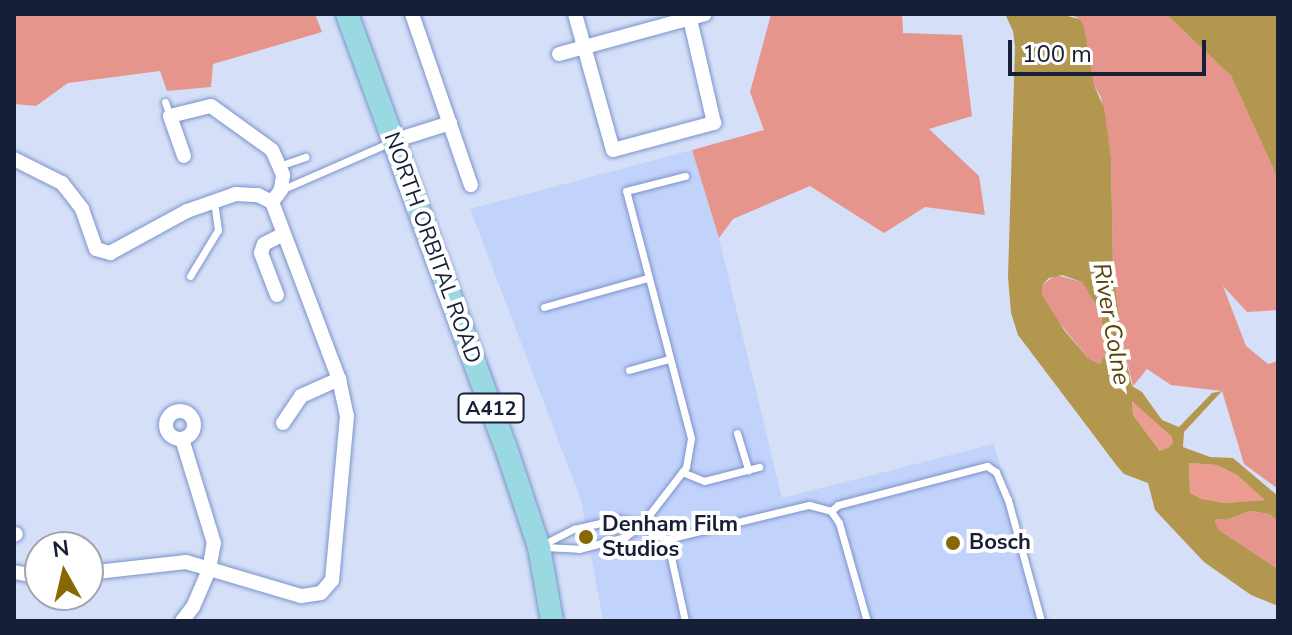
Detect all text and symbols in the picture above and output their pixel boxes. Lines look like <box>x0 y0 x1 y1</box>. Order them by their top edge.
scale bar <box>1012 24 1210 74</box>
text: 100 m <box>1022 38 1092 70</box>
street label: NORTH ORBITAL ROAD <box>378 129 486 367</box>
water label: River Colne <box>1086 261 1136 387</box>
road number: A412 <box>457 392 525 424</box>
place label: Denham Film Studios <box>602 511 738 562</box>
marker: Denham Film Studios <box>577 528 595 546</box>
place label: Bosch <box>969 530 1031 556</box>
north arrow <box>24 531 104 611</box>
text: N <box>51 533 71 565</box>
marker: Bosch <box>944 534 962 552</box>

